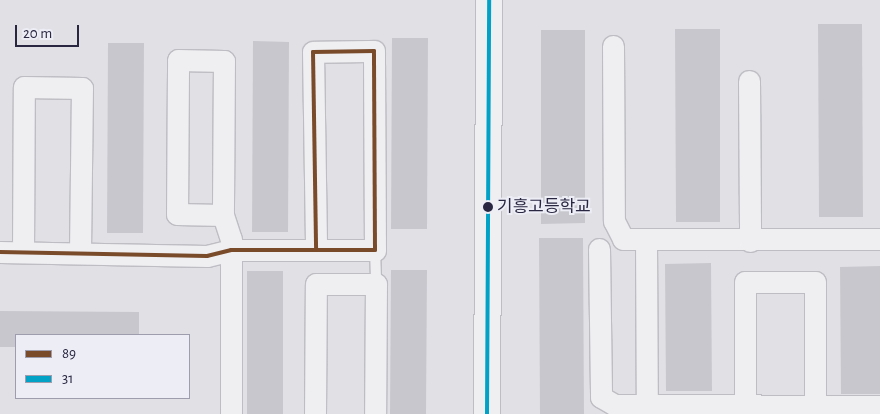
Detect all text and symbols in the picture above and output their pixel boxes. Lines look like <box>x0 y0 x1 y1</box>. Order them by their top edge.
scale bar <box>18 15 81 47</box>
text: 20 m <box>23 26 52 41</box>
place label: 기흥고등학교 <box>497 197 591 217</box>
marker: 기흥고등학교 <box>483 202 493 212</box>
legend <box>15 334 190 399</box>
text: 89 <box>62 346 76 361</box>
text: 31 <box>62 371 73 386</box>

